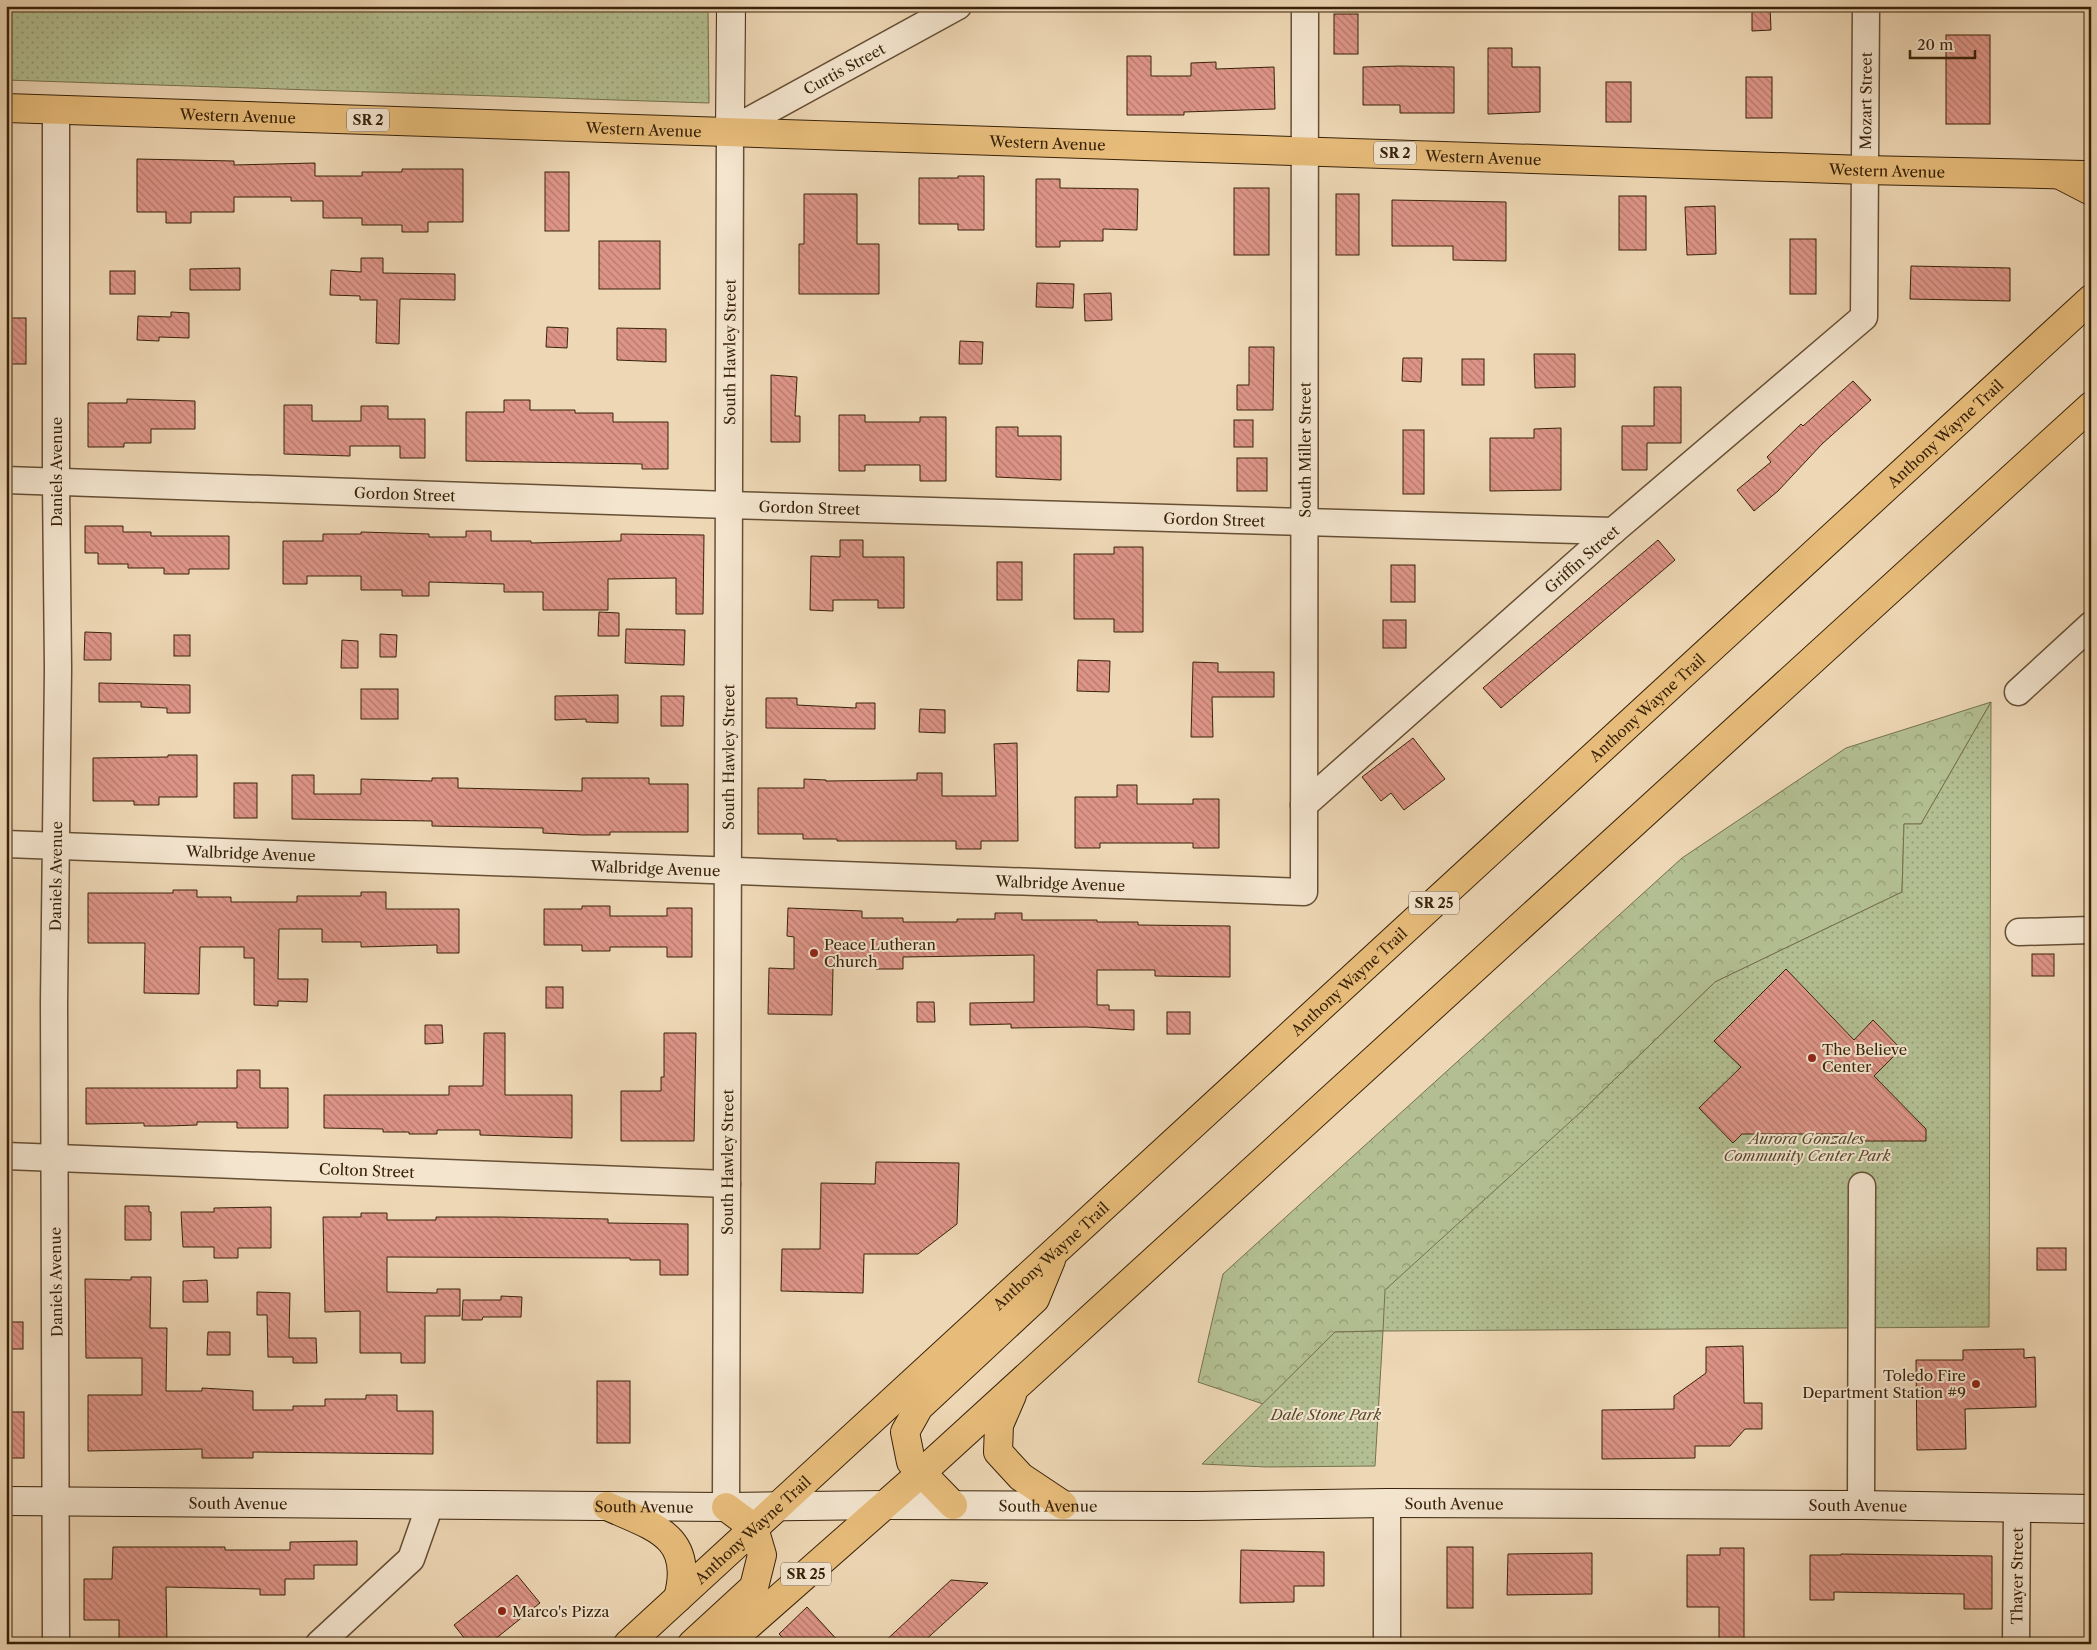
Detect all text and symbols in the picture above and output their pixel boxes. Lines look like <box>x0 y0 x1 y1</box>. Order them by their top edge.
scale bar <box>1910 28 1974 60</box>
text: 20 m <box>1917 35 1953 54</box>
street label: Curtis Street <box>800 38 889 99</box>
street label: Mozart Street <box>1856 51 1875 150</box>
street label: Western Avenue <box>178 104 296 127</box>
road number: SR 2 <box>347 108 389 132</box>
street label: Western Avenue <box>584 118 702 141</box>
street label: Western Avenue <box>988 131 1106 154</box>
road number: SR 2 <box>1374 142 1416 164</box>
street label: Western Avenue <box>1424 146 1542 169</box>
street label: Western Avenue <box>1828 159 1945 181</box>
street label: South Hawley Street <box>720 278 739 425</box>
street label: Anthony Wayne Trail <box>1882 375 2007 492</box>
street label: South Miller Street <box>1295 381 1314 518</box>
street label: Daniels Avenue <box>47 417 66 527</box>
street label: Gordon Street <box>354 483 457 505</box>
street label: Gordon Street <box>758 496 861 518</box>
street label: Gordon Street <box>1163 508 1266 530</box>
street label: Griffin Street <box>1540 520 1623 597</box>
street label: Anthony Wayne Trail <box>1584 649 1709 766</box>
street label: South Hawley Street <box>718 683 738 830</box>
street label: Daniels Avenue <box>45 821 66 931</box>
street label: Walbridge Avenue <box>185 841 316 865</box>
street label: Walbridge Avenue <box>589 856 721 880</box>
street label: Walbridge Avenue <box>994 871 1125 895</box>
road number: SR 25 <box>1409 891 1459 914</box>
street label: Anthony Wayne Trail <box>1286 923 1411 1040</box>
place label: Peace Lutheran Church <box>824 935 936 971</box>
marker: Peace Lutheran Church <box>808 947 820 959</box>
place label: The Believe Center <box>1822 1040 1907 1076</box>
marker: The Believe Center <box>1806 1052 1818 1064</box>
street label: South Hawley Street <box>717 1088 737 1235</box>
park label: Aurora Gonzales Community Center Park <box>1724 1129 1891 1165</box>
street label: Colton Street <box>319 1159 416 1181</box>
street label: Anthony Wayne Trail <box>988 1197 1113 1314</box>
street label: Daniels Avenue <box>46 1227 66 1337</box>
place label: Toledo Fire Department Station #9 <box>1802 1366 1966 1402</box>
marker: Toledo Fire Department Station #9 <box>1970 1378 1982 1390</box>
park label: Dale Stone Park <box>1270 1405 1381 1424</box>
street label: Anthony Wayne Trail <box>690 1471 815 1588</box>
street label: South Avenue <box>188 1493 288 1513</box>
street label: South Avenue <box>1404 1494 1503 1513</box>
street label: South Avenue <box>1808 1495 1908 1515</box>
street label: South Avenue <box>594 1496 694 1516</box>
street label: South Avenue <box>998 1496 1097 1515</box>
street label: Thayer Street <box>2007 1527 2026 1625</box>
road number: SR 25 <box>781 1562 831 1586</box>
place label: Marco's Pizza <box>512 1602 609 1621</box>
marker: Marco's Pizza <box>496 1605 508 1617</box>

